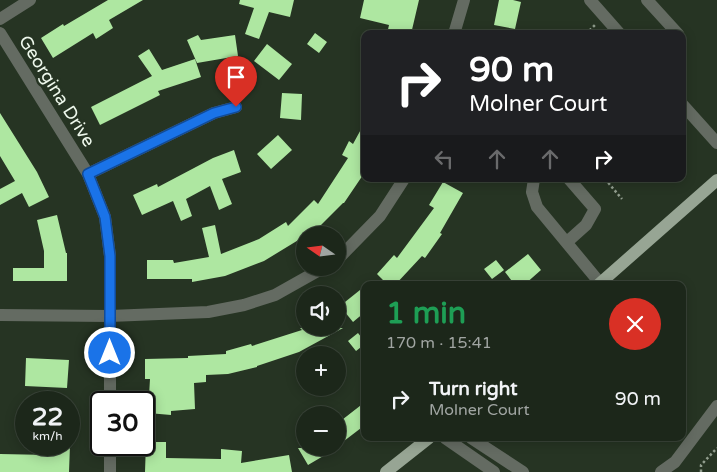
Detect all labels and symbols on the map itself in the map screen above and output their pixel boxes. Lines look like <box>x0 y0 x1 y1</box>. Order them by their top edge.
street label: Georgina Drive <box>14 31 100 151</box>
pin <box>215 56 257 107</box>
north arrow <box>296 226 346 276</box>
position arrow <box>83 326 135 378</box>
speed limit sign: 30 <box>90 391 155 456</box>

